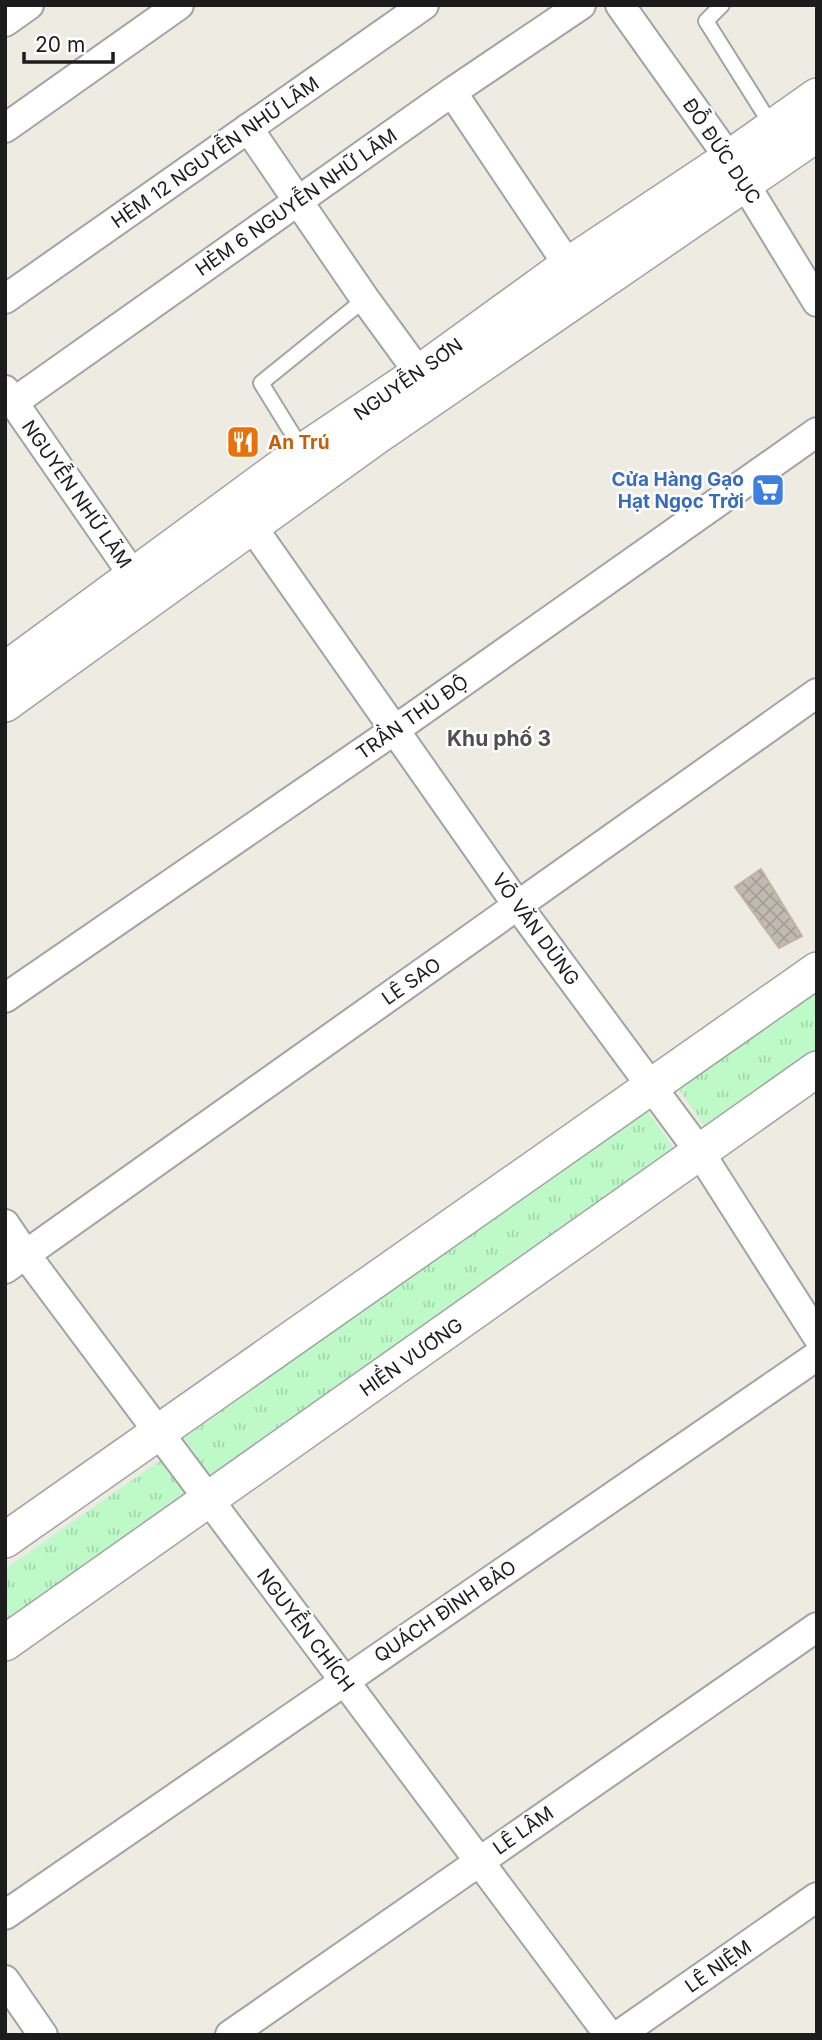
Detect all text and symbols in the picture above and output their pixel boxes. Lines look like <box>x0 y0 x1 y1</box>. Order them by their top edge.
scale bar <box>24 21 114 65</box>
text: 20 m <box>35 32 85 57</box>
street label: HẺM 12 NGUYỄN NHỮ LÃM <box>105 69 324 233</box>
street label: ĐỖ ĐỨC DỤC <box>678 92 768 208</box>
street label: HẺM 6 NGUYỄN NHỮ LÃM <box>189 122 401 281</box>
street label: NGUYỄN SƠN <box>348 331 467 425</box>
street label: NGUYỄN NHỮ LÃM <box>17 414 139 573</box>
restaurant icon: An Trú <box>224 423 262 461</box>
place label: An Trú <box>268 431 330 454</box>
place label: Cửa Hàng Gạo Hạt Ngọc Trời <box>611 468 744 513</box>
supermarket icon: Cửa Hàng Gạo Hạt Ngọc Trời <box>749 471 787 509</box>
street label: TRẦN THỦ ĐỘ <box>350 667 473 765</box>
district label: Khu phố 3 <box>447 726 551 751</box>
street label: VÕ VĂN DŨNG <box>487 868 585 990</box>
street label: LÊ SAO <box>377 953 445 1010</box>
street label: HIỀN VƯƠNG <box>353 1310 467 1401</box>
street label: QUÁCH ĐÌNH BẢO <box>369 1555 521 1667</box>
street label: NGUYỄN CHÍCH <box>252 1563 362 1696</box>
street label: LÊ LÂM <box>489 1801 558 1859</box>
street label: LÊ NIỆM <box>681 1935 756 1997</box>

